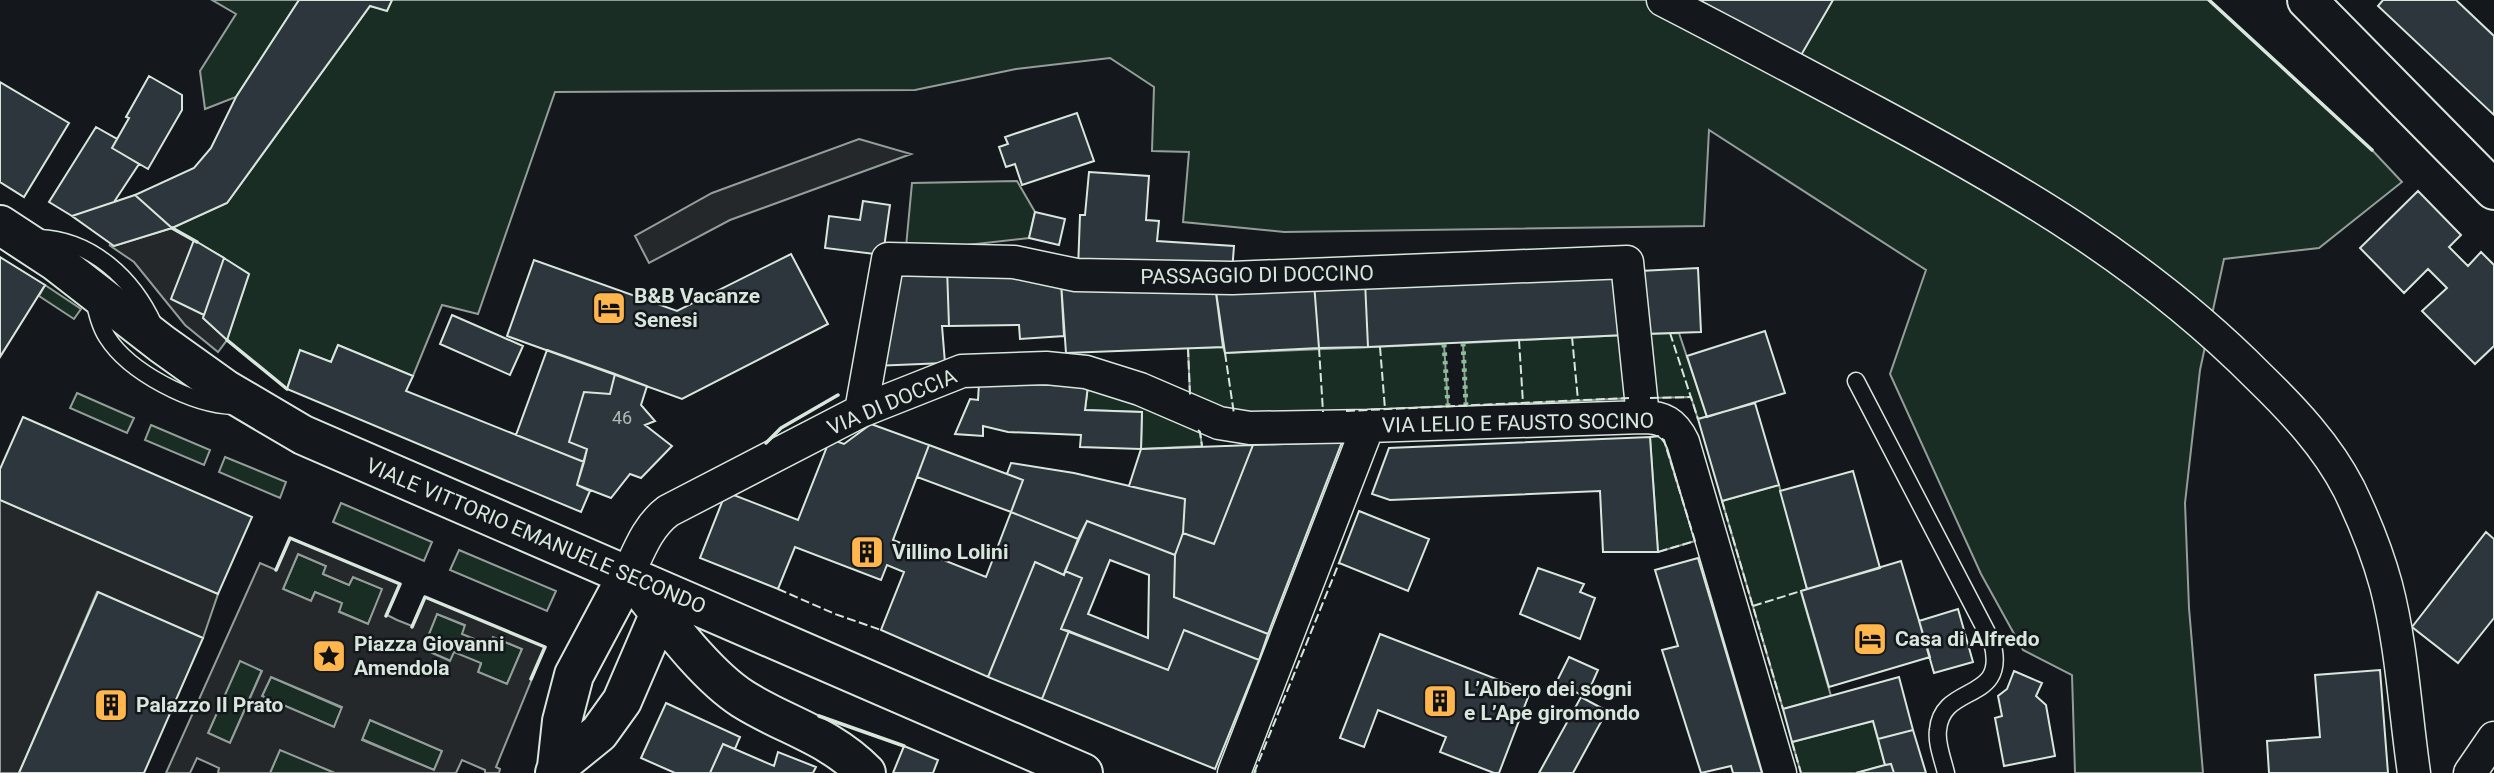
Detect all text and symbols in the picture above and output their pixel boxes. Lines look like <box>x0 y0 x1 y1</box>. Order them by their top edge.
street label: PASSAGGIO DI DOCCINO <box>1140 261 1374 289</box>
place label: B&B Vacanze Senesi <box>634 284 760 332</box>
hotel icon: B&B Vacanze Senesi <box>590 289 628 327</box>
street label: VIA DI DOCCIA <box>824 364 960 440</box>
house number: 46 <box>612 407 632 428</box>
street label: VIA LELIO E FAUSTO SOCINO <box>1382 409 1654 437</box>
street label: VIALE VITTORIO EMANUELE SECONDO <box>362 453 710 619</box>
building icon: Villino Lolini <box>848 533 886 571</box>
place label: Villino Lolini <box>892 540 1008 564</box>
hotel icon: Casa di Alfredo <box>1851 620 1889 658</box>
place label: Casa di Alfredo <box>1895 627 2040 651</box>
place label: Piazza Giovanni Amendola <box>354 632 505 680</box>
place icon: Piazza Giovanni Amendola <box>310 637 348 675</box>
place label: L’Albero dei sogni e L’Ape giromondo <box>1464 677 1640 725</box>
building icon: L’Albero dei sogni e L’Ape giromondo <box>1421 682 1459 720</box>
building icon: Palazzo Il Prato <box>92 686 130 724</box>
place label: Palazzo Il Prato <box>136 693 284 717</box>

